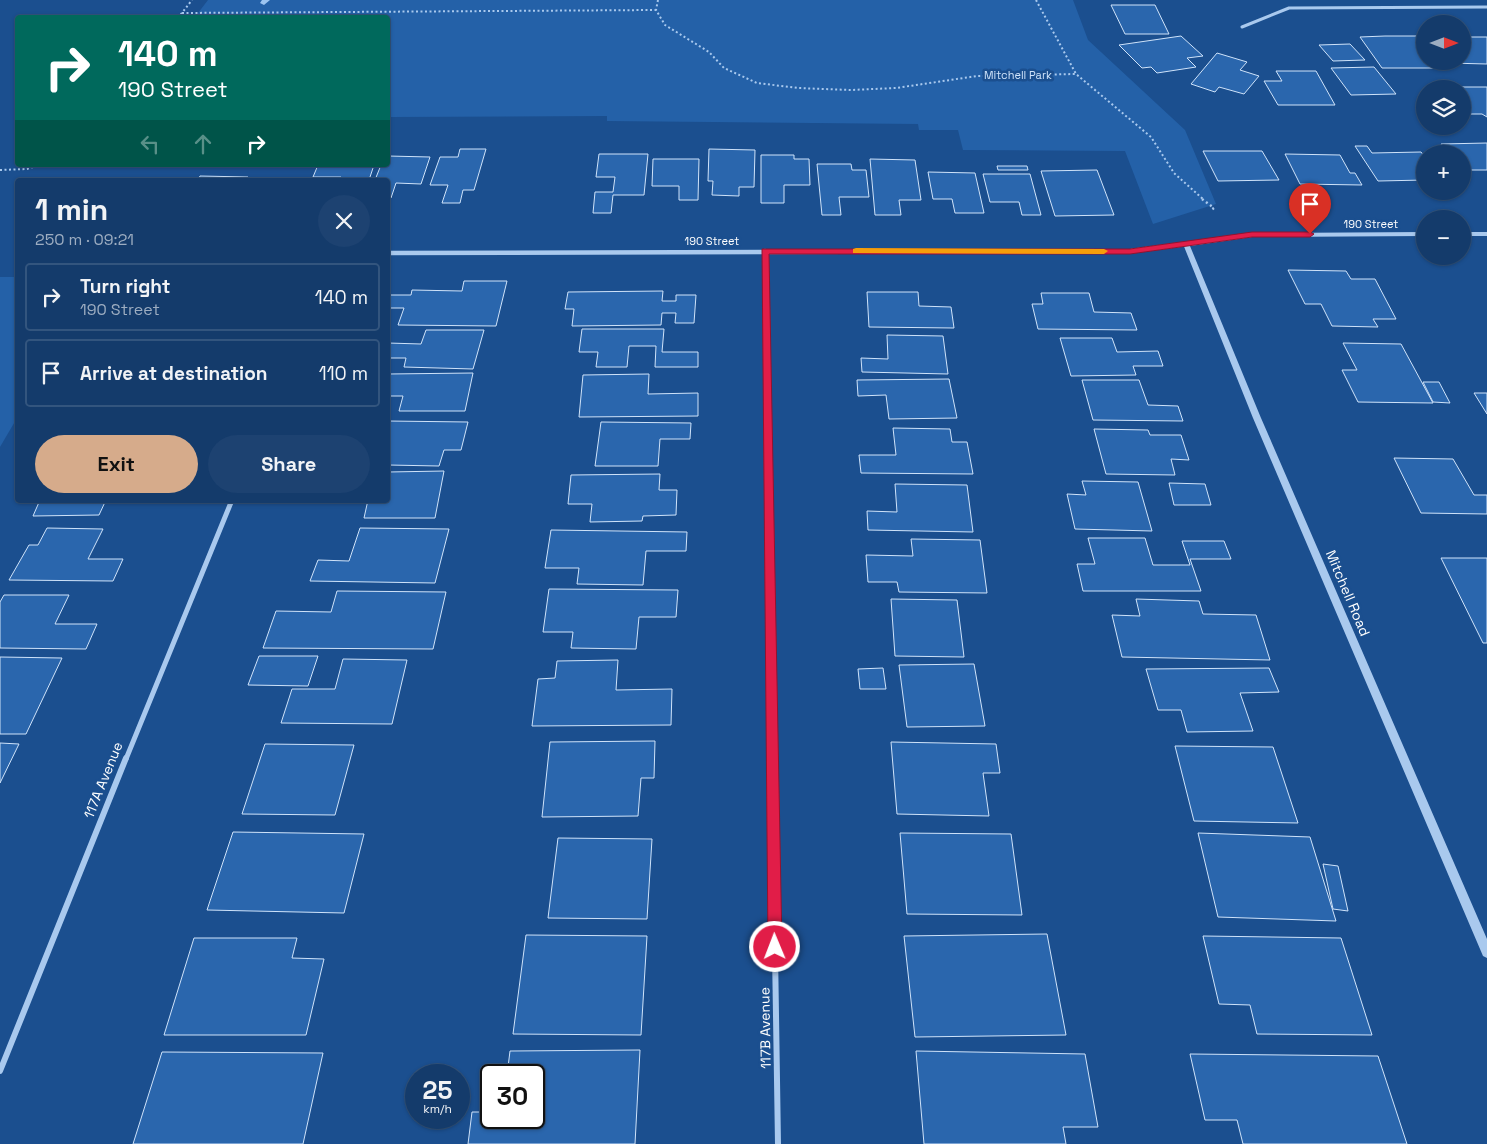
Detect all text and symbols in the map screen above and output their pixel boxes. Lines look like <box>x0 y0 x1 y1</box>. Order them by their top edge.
north arrow <box>1416 15 1471 70</box>
map controls <box>1416 15 1471 265</box>
text: 140 m <box>118 32 218 76</box>
icon: right <box>35 35 100 100</box>
park label: Mitchell Park <box>984 68 1052 82</box>
text: 190 Street <box>118 75 228 103</box>
button: layers <box>1416 80 1471 135</box>
icon: left <box>136 130 164 158</box>
icon: ahead <box>189 130 217 158</box>
icon: right <box>242 130 270 158</box>
button: + <box>1416 145 1471 200</box>
pin <box>1289 183 1331 234</box>
text: 1 min <box>35 190 108 229</box>
icon: arrive <box>1296 190 1324 218</box>
button: close <box>318 195 370 247</box>
button: − <box>1416 210 1471 265</box>
street label: 190 Street <box>1344 217 1398 231</box>
text: 250 m · 09:21 <box>35 229 134 250</box>
street label: 190 Street <box>685 234 739 248</box>
text: Turn right <box>80 274 170 299</box>
icon: right <box>37 283 65 311</box>
text: 140 m <box>315 285 368 310</box>
text: 190 Street <box>80 299 160 320</box>
icon: arrive <box>37 359 65 387</box>
text: Arrive at destination <box>80 361 268 386</box>
text: 110 m <box>319 361 368 386</box>
button: Exit <box>35 435 198 493</box>
button: Share <box>208 435 370 493</box>
street label: Mitchell Road <box>1322 547 1374 639</box>
street label: 117A Avenue <box>79 739 127 821</box>
position arrow <box>748 920 800 972</box>
street label: 117B Avenue <box>755 987 775 1069</box>
speed limit sign: 30 <box>480 1064 545 1129</box>
text: 25 <box>423 1074 452 1106</box>
text: km/h <box>423 1101 452 1117</box>

